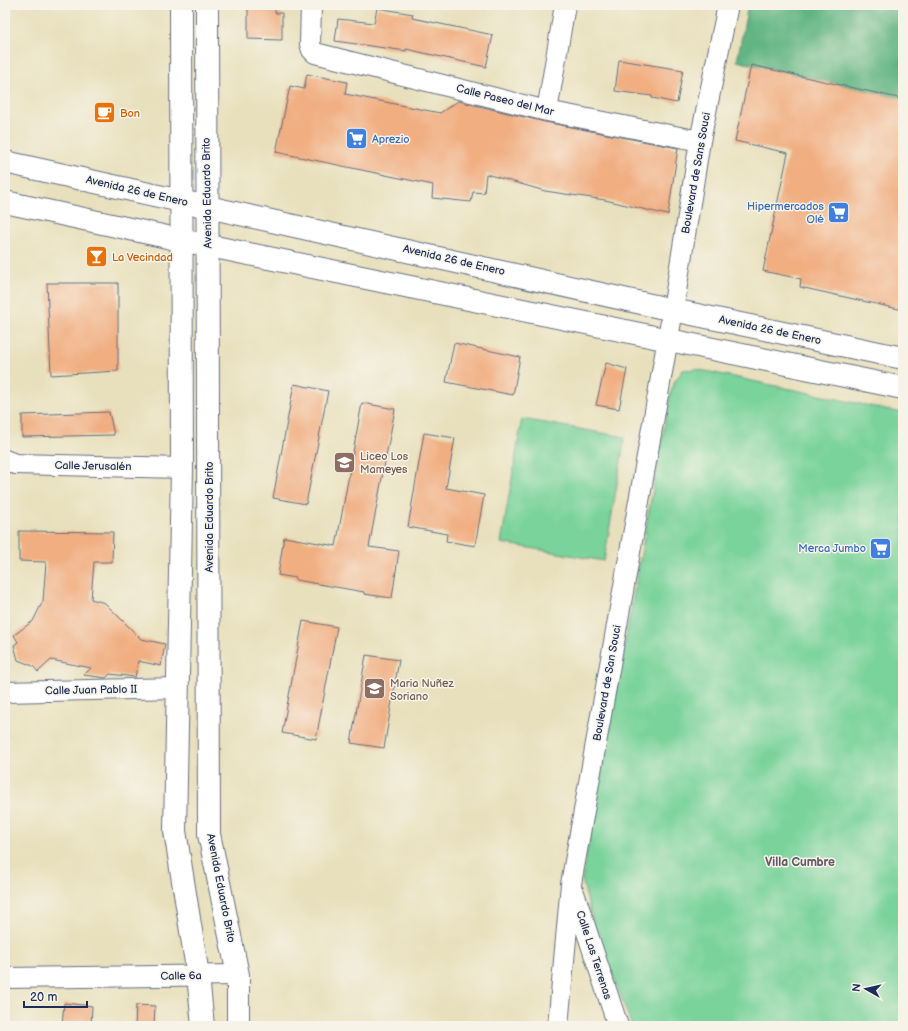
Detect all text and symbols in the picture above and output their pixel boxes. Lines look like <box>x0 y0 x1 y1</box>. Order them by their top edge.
street label: Calle Paseo del Mar <box>455 82 556 119</box>
cafe icon: Bon <box>92 100 118 126</box>
place label: Bon <box>120 107 140 120</box>
street label: Boulevard de Sans Souci <box>679 111 713 235</box>
supermarket icon: Aprezio <box>343 126 369 152</box>
place label: Aprezio <box>372 133 409 146</box>
street label: Avenida Eduardo Brito <box>200 137 214 249</box>
street label: Avenida 26 de Enero <box>85 173 189 209</box>
supermarket icon: Hipermercados Olé <box>826 199 852 225</box>
place label: Hipermercados Olé <box>747 200 825 226</box>
street label: Avenida 26 de Enero <box>402 242 506 278</box>
bar icon: La Vecindad <box>83 244 109 270</box>
place label: La Vecindad <box>112 251 173 264</box>
street label: Avenida 26 de Enero <box>718 313 822 347</box>
school or university icon: Liceo Los Mameyes <box>331 449 357 475</box>
place label: Liceo Los Mameyes <box>360 450 409 476</box>
street label: Calle Jerusalén <box>54 459 132 473</box>
street label: Avenida Eduardo Brito <box>203 462 216 572</box>
supermarket icon: Merca Jumbo <box>868 535 894 561</box>
place label: Merca Jumbo <box>798 542 866 555</box>
street label: Boulevard de San Souci <box>590 624 624 742</box>
school or university icon: Maria Nuñez Soriano <box>362 676 388 702</box>
place label: Maria Nuñez Soriano <box>390 677 455 703</box>
street label: Calle Juan Pablo II <box>45 683 138 697</box>
street label: Avenida Eduardo Brito <box>204 832 238 944</box>
district label: Villa Cumbre <box>765 855 835 870</box>
street label: Calle Las Terrenas <box>573 909 615 1002</box>
street label: Calle 6a <box>160 969 202 983</box>
north arrow <box>846 969 886 1009</box>
scale bar <box>24 983 87 1009</box>
text: N <box>850 983 864 993</box>
text: 20 m <box>30 990 57 1005</box>

